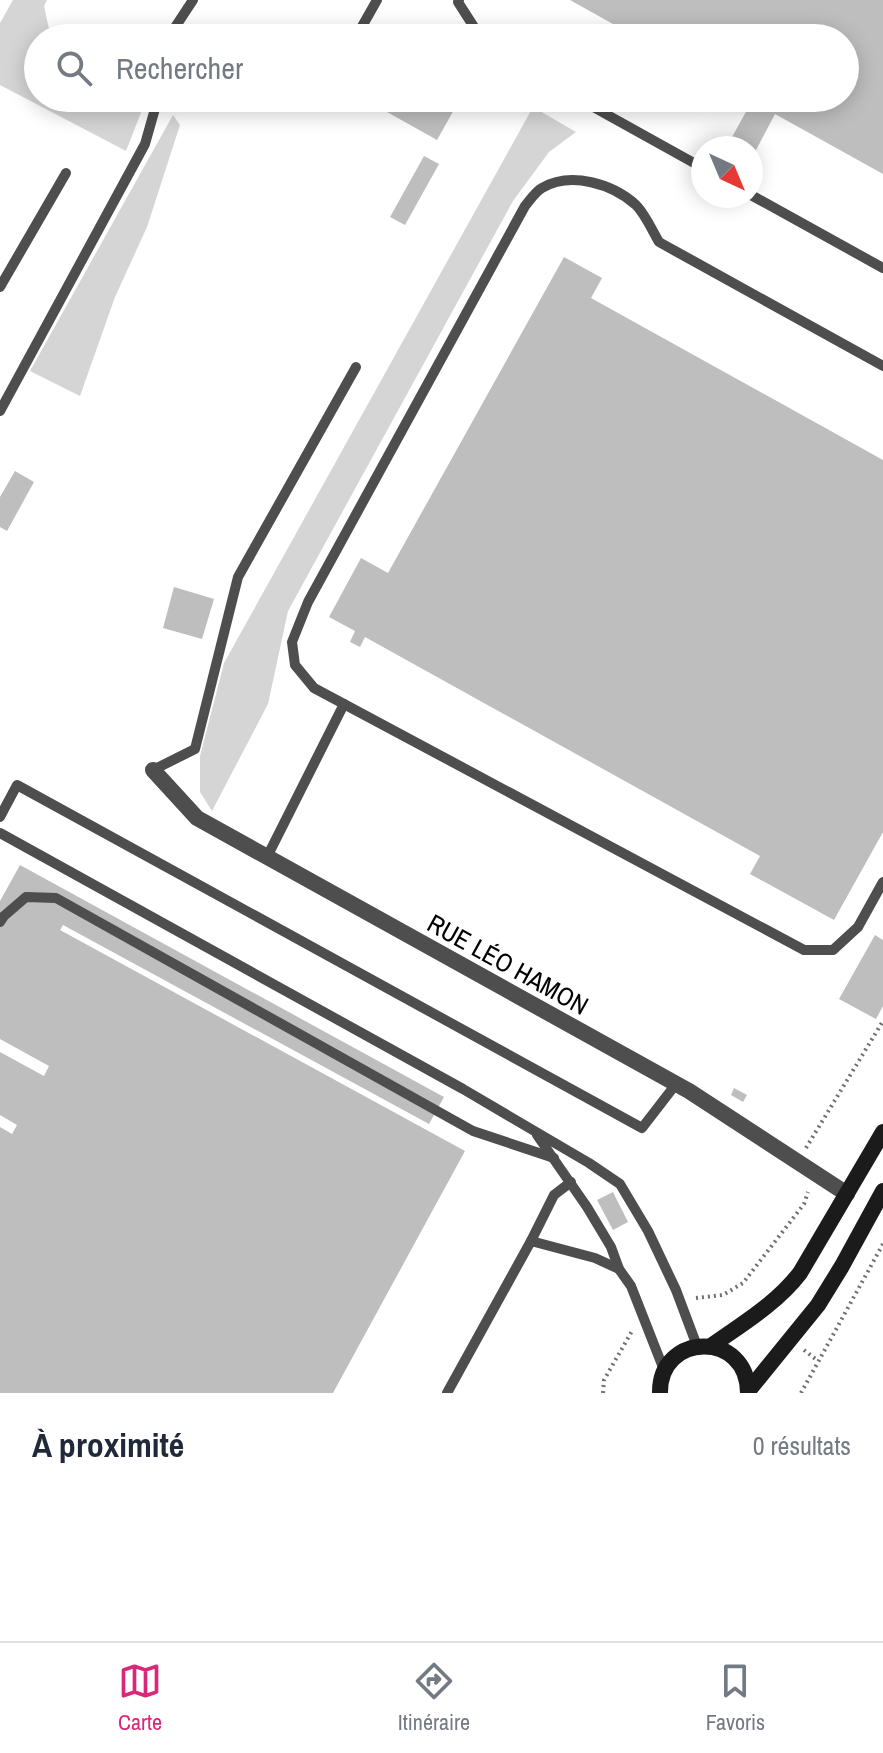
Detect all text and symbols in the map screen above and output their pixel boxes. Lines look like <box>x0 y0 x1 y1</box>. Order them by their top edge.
search box <box>24 24 859 112</box>
icon: search <box>52 46 96 90</box>
text: Rechercher <box>116 48 243 88</box>
north arrow <box>691 136 763 208</box>
street label: RUE LÉO HAMON <box>421 905 595 1023</box>
text: À proximité <box>32 1422 184 1468</box>
text: 0 résultats <box>753 1428 851 1463</box>
tab: Carte <box>118 1659 162 1737</box>
tab: Itinéraire <box>398 1659 470 1737</box>
tab: Favoris <box>706 1659 765 1737</box>

